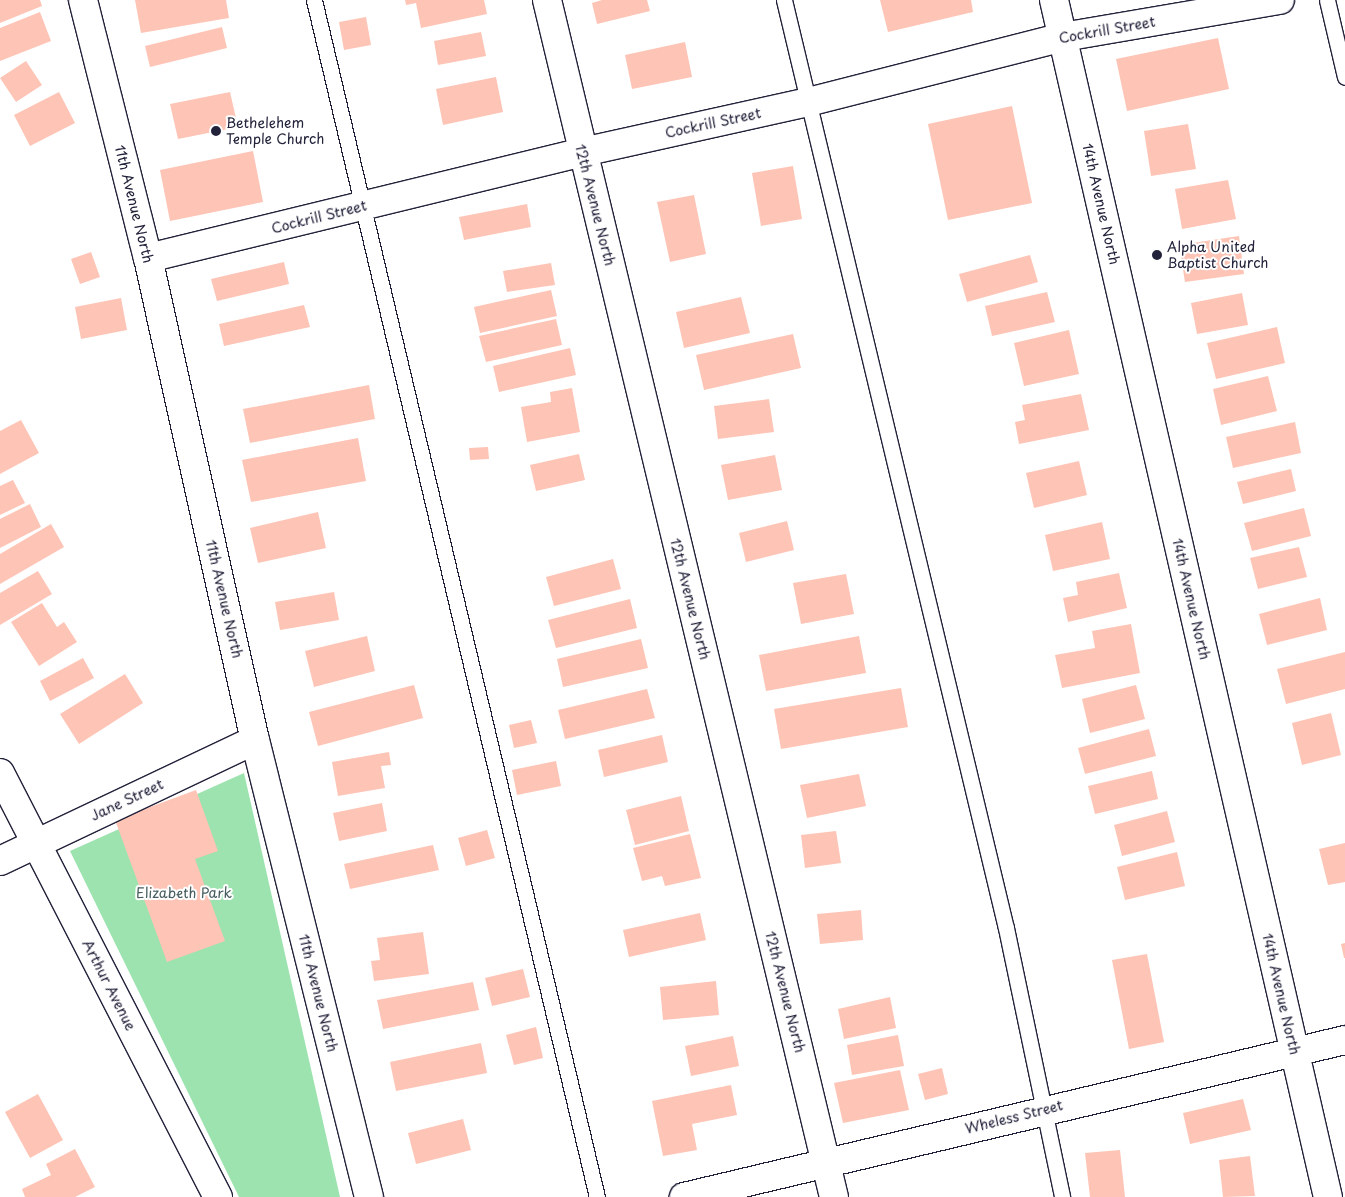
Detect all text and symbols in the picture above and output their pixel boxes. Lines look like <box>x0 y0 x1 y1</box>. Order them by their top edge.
street label: Cockrill Street <box>1057 13 1157 47</box>
street label: Cockrill Street <box>663 105 763 141</box>
place label: Bethelehem Temple Church <box>226 115 325 148</box>
marker: Bethelehem Temple Church <box>210 125 222 137</box>
street label: 14th Avenue North <box>1079 141 1123 267</box>
street label: 12th Avenue North <box>572 142 618 268</box>
street label: 11th Avenue North <box>111 143 157 265</box>
street label: Cockrill Street <box>269 197 369 237</box>
place label: Alpha United Baptist Church <box>1167 239 1269 272</box>
marker: Alpha United Baptist Church <box>1151 249 1163 261</box>
street label: 12th Avenue North <box>667 536 713 662</box>
street label: 14th Avenue North <box>1169 536 1213 662</box>
street label: 11th Avenue North <box>202 538 246 660</box>
street label: Jane Street <box>88 776 166 824</box>
park label: Elizabeth Park <box>135 885 233 901</box>
street label: 12th Avenue North <box>762 929 808 1055</box>
street label: 14th Avenue North <box>1259 931 1303 1057</box>
street label: 11th Avenue North <box>295 932 341 1054</box>
street label: Arthur Avenue <box>79 937 139 1033</box>
street label: Wheless Street <box>963 1097 1065 1137</box>

